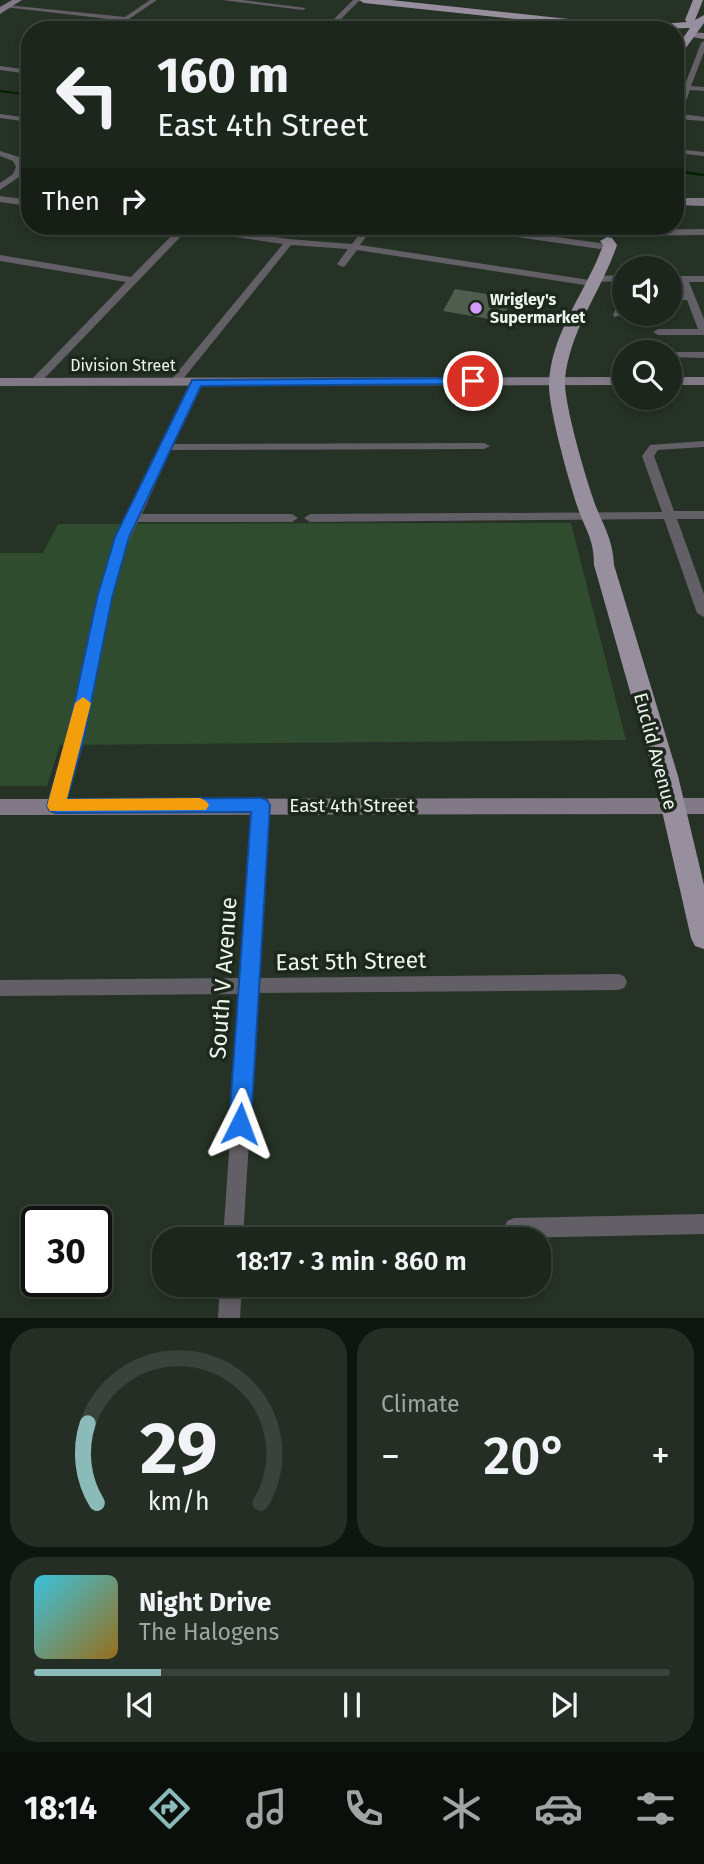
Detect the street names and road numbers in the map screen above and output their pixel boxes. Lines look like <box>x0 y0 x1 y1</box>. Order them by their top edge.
street label: Division Street <box>70 356 176 375</box>
street label: Euclid Avenue <box>629 690 682 812</box>
street label: East 4th Street <box>289 794 415 817</box>
street label: South V Avenue <box>203 896 243 1060</box>
street label: East 5th Street <box>275 946 427 976</box>

